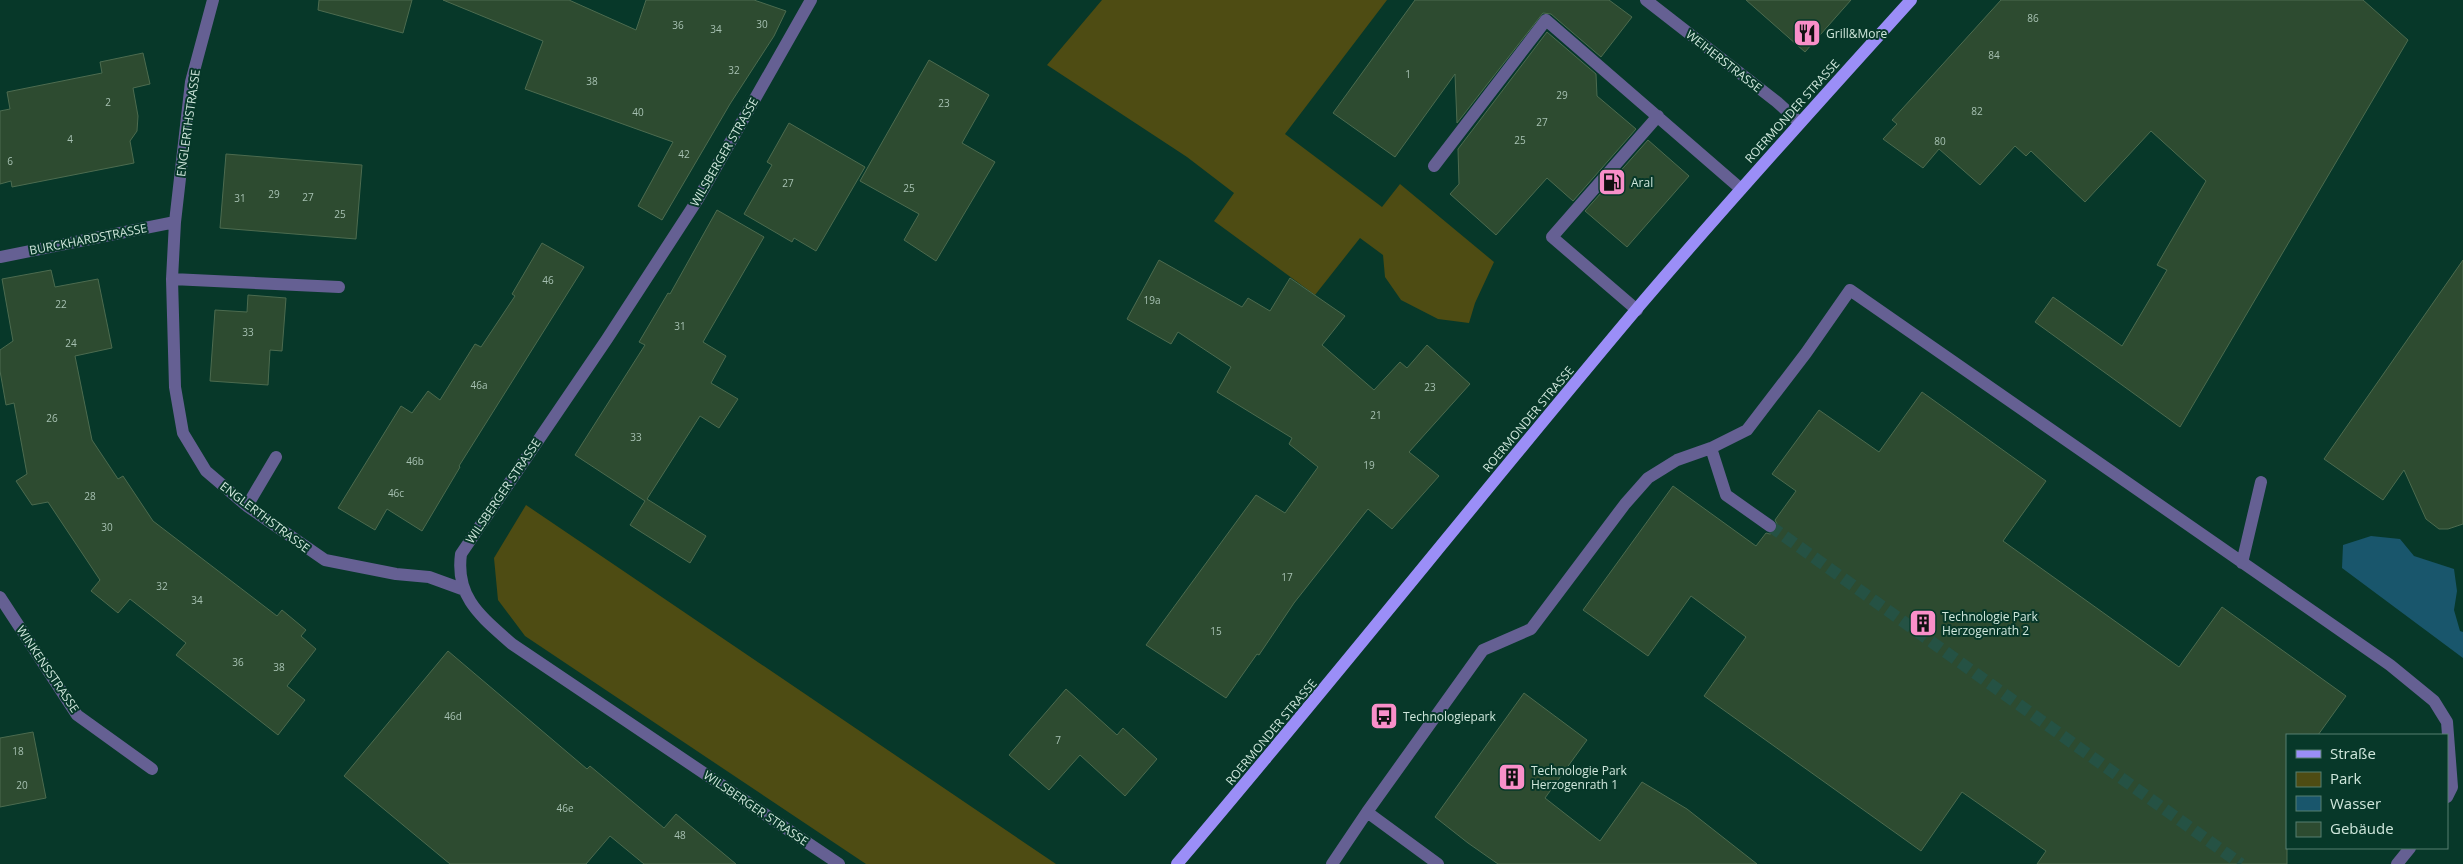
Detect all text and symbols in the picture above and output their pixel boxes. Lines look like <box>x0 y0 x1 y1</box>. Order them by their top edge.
house number: 86 <box>2027 11 2039 25</box>
house number: 30 <box>756 17 768 31</box>
house number: 36 <box>672 18 684 32</box>
restaurant icon: Grill&More <box>1792 18 1822 48</box>
house number: 34 <box>710 22 722 36</box>
place label: Grill&More <box>1826 25 1887 42</box>
street label: WEIHERSTRASSE <box>1682 26 1766 96</box>
house number: 84 <box>1988 48 2000 62</box>
street label: ROERMONDER STRASSE <box>1741 56 1843 166</box>
house number: 32 <box>728 63 740 77</box>
house number: 1 <box>1405 67 1411 81</box>
street label: ENGLERTHSTRASSE <box>172 68 204 178</box>
house number: 38 <box>586 74 598 88</box>
house number: 29 <box>1556 88 1568 102</box>
street label: WILSBERGER STRASSE <box>686 94 762 210</box>
house number: 2 <box>105 95 111 109</box>
house number: 23 <box>938 96 950 110</box>
house number: 82 <box>1971 104 1983 118</box>
house number: 40 <box>632 105 644 119</box>
house number: 27 <box>1536 115 1548 129</box>
house number: 4 <box>67 132 73 146</box>
house number: 25 <box>1514 133 1526 147</box>
house number: 80 <box>1934 134 1946 148</box>
house number: 42 <box>678 147 690 161</box>
house number: 6 <box>7 154 13 168</box>
fuel station icon: Aral <box>1597 167 1627 197</box>
place label: Aral <box>1631 174 1653 191</box>
house number: 27 <box>782 176 794 190</box>
house number: 25 <box>903 181 915 195</box>
house number: 29 <box>268 187 280 201</box>
house number: 27 <box>302 190 314 204</box>
house number: 31 <box>234 191 246 205</box>
house number: 25 <box>334 207 346 221</box>
street label: BURCKHARDSTRASSE <box>28 219 148 259</box>
house number: 46 <box>542 273 554 287</box>
house number: 19a <box>1144 293 1161 307</box>
house number: 22 <box>55 297 67 311</box>
house number: 31 <box>674 319 686 333</box>
house number: 33 <box>242 325 254 339</box>
house number: 24 <box>65 336 77 350</box>
street label: ROERMONDER STRASSE <box>1478 362 1578 476</box>
house number: 46a <box>471 378 488 392</box>
house number: 23 <box>1424 380 1436 394</box>
house number: 21 <box>1370 408 1382 422</box>
house number: 26 <box>46 411 58 425</box>
house number: 33 <box>630 430 642 444</box>
street label: WILSBERGER STRASSE <box>462 435 544 547</box>
house number: 46b <box>406 454 424 468</box>
house number: 19 <box>1363 458 1375 472</box>
street label: ENGLERTHSTRASSE <box>217 478 313 556</box>
house number: 46c <box>388 486 404 500</box>
house number: 28 <box>84 489 96 503</box>
house number: 30 <box>101 520 113 534</box>
house number: 17 <box>1281 570 1293 584</box>
house number: 32 <box>156 579 168 593</box>
house number: 34 <box>191 593 203 607</box>
building icon: Technologie Park Herzogenrath 2 <box>1908 608 1938 638</box>
place label: Technologie Park Herzogenrath 2 <box>1942 608 2038 639</box>
street label: WINKENSSTRASSE <box>13 622 83 716</box>
house number: 15 <box>1210 624 1222 638</box>
house number: 36 <box>232 655 244 669</box>
house number: 38 <box>273 660 285 674</box>
street label: ROERMONDER STRASSE <box>1221 675 1321 789</box>
bus stop icon: Technologiepark <box>1369 701 1399 731</box>
place label: Technologiepark <box>1403 708 1496 725</box>
house number: 46d <box>444 709 462 723</box>
house number: 7 <box>1055 733 1061 747</box>
legend <box>2286 734 2448 849</box>
text: Straße <box>2330 743 2376 763</box>
house number: 18 <box>12 744 24 758</box>
building icon: Technologie Park Herzogenrath 1 <box>1497 762 1527 792</box>
place label: Technologie Park Herzogenrath 1 <box>1531 762 1627 793</box>
street label: WILSBERGER STRASSE <box>700 767 812 849</box>
text: Park <box>2330 768 2361 788</box>
house number: 20 <box>16 778 28 792</box>
text: Wasser <box>2330 793 2381 813</box>
house number: 46e <box>556 801 574 815</box>
text: Gebäude <box>2330 818 2394 838</box>
house number: 48 <box>674 828 686 842</box>

